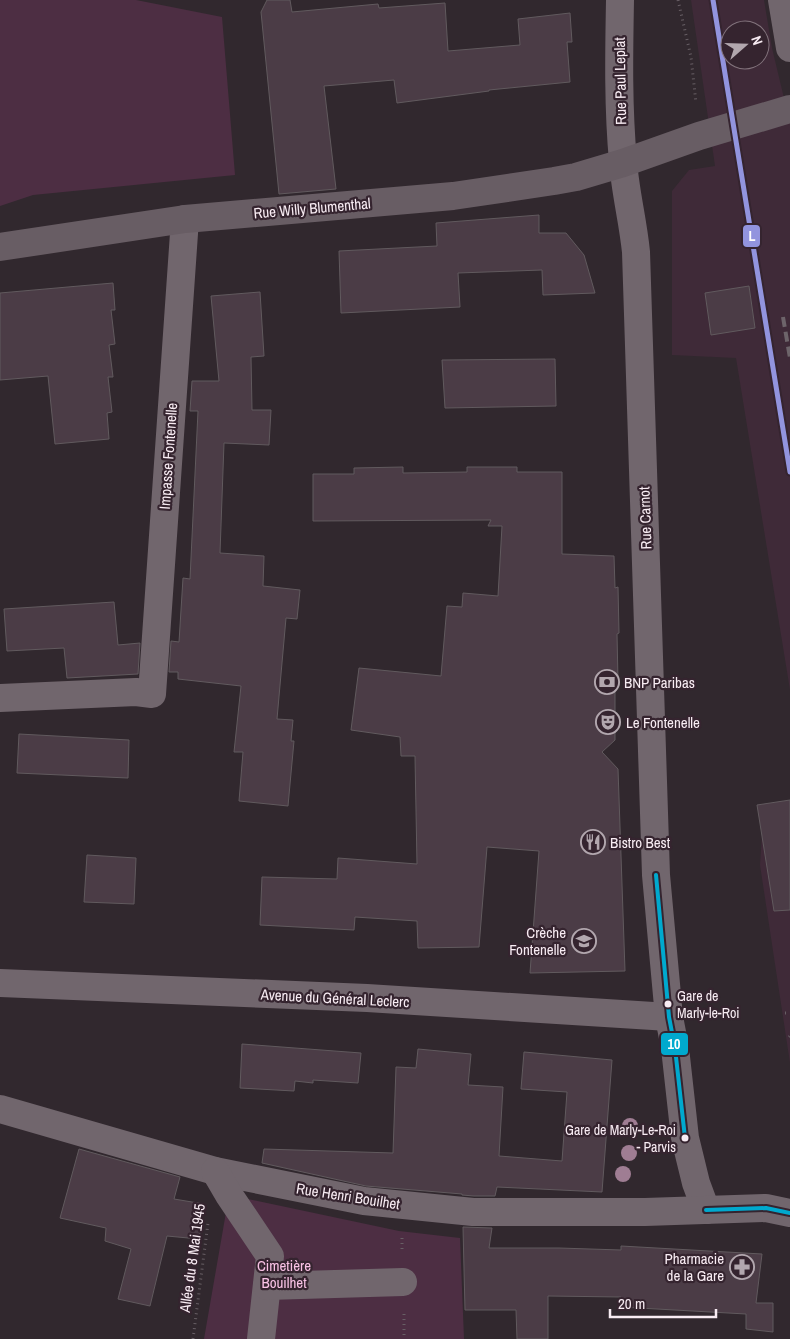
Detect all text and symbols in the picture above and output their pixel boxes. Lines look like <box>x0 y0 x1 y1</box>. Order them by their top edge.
north arrow <box>720 20 770 70</box>
text: N <box>747 34 767 48</box>
street label: Rue Paul Leplat <box>609 36 631 125</box>
street label: Rue Willy Blumenthal <box>253 192 371 224</box>
line badge: L <box>742 224 761 248</box>
text: L <box>748 227 756 245</box>
street label: Impasse Fontenelle <box>154 402 182 510</box>
street label: Rue Carnot <box>633 486 657 550</box>
bank icon: BNP Paribas <box>594 669 620 695</box>
place label: BNP Paribas <box>624 672 695 693</box>
theatre icon: Le Fontenelle <box>595 709 621 735</box>
place label: Le Fontenelle <box>626 712 700 733</box>
restaurant icon: Bistro Best <box>580 829 606 855</box>
place label: Bistro Best <box>610 832 671 853</box>
place label: Crèche Fontenelle <box>509 922 566 960</box>
school or university icon: Crèche Fontenelle <box>571 928 597 954</box>
street label: Avenue du Général Leclerc <box>259 984 410 1012</box>
place label: Gare de Marly-le-Roi <box>677 987 740 1022</box>
marker: Gare de Marly-le-Roi <box>663 999 673 1009</box>
line badge: 10 <box>660 1032 689 1056</box>
text: 10 <box>668 1035 680 1053</box>
place label: Gare de Marly-Le-Roi - Parvis <box>565 1121 676 1156</box>
marker: Gare de Marly-Le-Roi - Parvis <box>680 1133 690 1143</box>
street label: Rue Henri Bouilhet <box>295 1177 402 1215</box>
street label: Allée du 8 Mai 1945 <box>174 1202 210 1315</box>
place label: Pharmacie de la Gare <box>665 1248 724 1286</box>
pharmacy icon: Pharmacie de la Gare <box>729 1254 755 1280</box>
park label: Cimetière Bouilhet <box>257 1255 311 1293</box>
scale bar <box>610 1286 716 1318</box>
text: 20 m <box>618 1293 645 1314</box>

